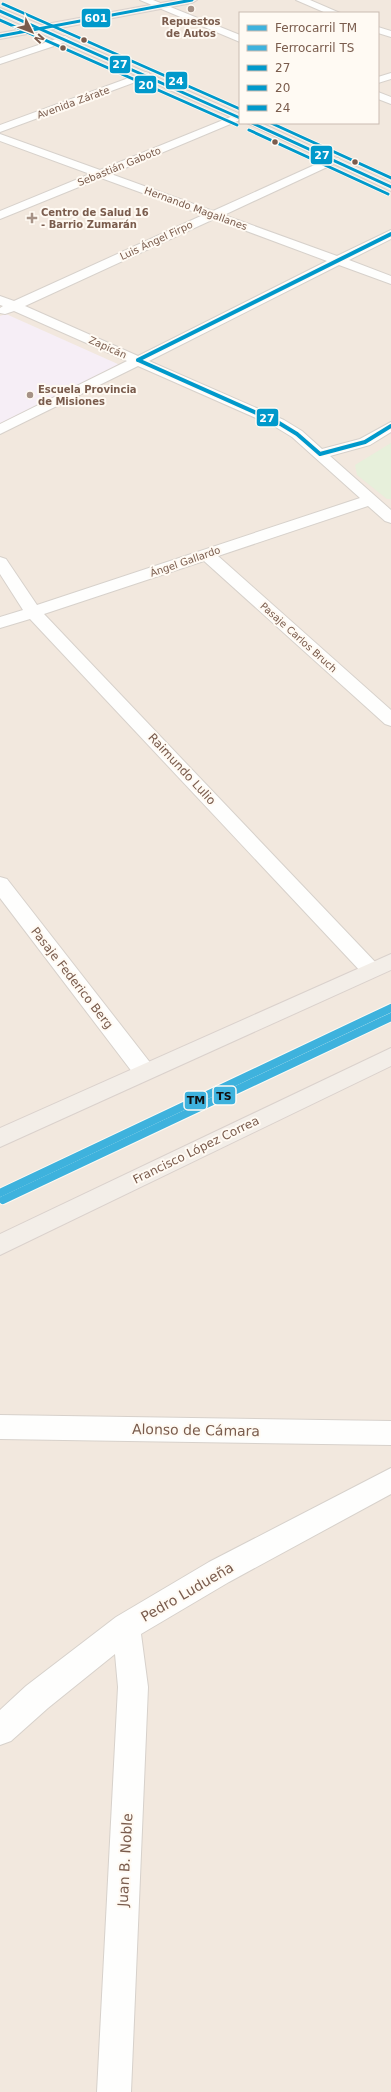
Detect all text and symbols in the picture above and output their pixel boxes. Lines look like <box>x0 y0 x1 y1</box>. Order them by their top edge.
marker: Repuestos de Autos <box>186 4 196 14</box>
line badge: 601 <box>81 8 111 28</box>
north arrow <box>12 12 52 52</box>
text: 601 <box>85 12 107 25</box>
legend <box>239 12 379 124</box>
place label: Repuestos de Autos <box>161 16 221 39</box>
text: Ferrocarril TM <box>275 21 357 35</box>
text: N <box>31 31 47 46</box>
unlabelled marker <box>79 35 89 45</box>
text: Ferrocarril TS <box>275 41 354 55</box>
unlabelled marker <box>58 43 68 53</box>
line badge: 27 <box>109 55 131 74</box>
text: 27 <box>112 58 128 71</box>
text: 27 <box>275 61 290 75</box>
line badge: 24 <box>165 71 188 90</box>
line badge: 20 <box>134 75 157 94</box>
text: 24 <box>168 75 184 88</box>
text: 20 <box>138 79 154 92</box>
text: 20 <box>275 81 290 95</box>
street label: Avenida Zárate <box>35 84 111 121</box>
text: 24 <box>275 101 290 115</box>
unlabelled marker <box>270 137 280 147</box>
street label: Sebastián Gaboto <box>76 145 162 188</box>
line badge: 27 <box>310 145 333 165</box>
text: 27 <box>314 149 330 162</box>
unlabelled marker <box>350 157 360 167</box>
street label: Hernando Magallanes <box>143 185 249 232</box>
place label: Centro de Salud 16 - Barrio Zumarán <box>41 207 149 230</box>
marker: Centro de Salud 16 - Barrio Zumarán <box>26 212 38 224</box>
street label: Luis Ángel Firpo <box>118 218 194 262</box>
street label: Zapicán <box>87 334 128 361</box>
place label: Escuela Provincia de Misiones <box>38 384 137 407</box>
marker: Escuela Provincia de Misiones <box>25 390 35 400</box>
line badge: 27 <box>256 408 279 427</box>
text: 27 <box>259 412 275 425</box>
street label: Ángel Gallardo <box>148 543 222 579</box>
street label: Pasaje Carlos Bruch <box>258 600 339 675</box>
street label: Raimundo Lulio <box>145 730 219 808</box>
street label: Pasaje Federico Berg <box>28 925 116 1031</box>
line badge: TS <box>213 1086 236 1105</box>
text: TS <box>216 1090 232 1103</box>
line badge: TM <box>184 1091 207 1110</box>
text: TM <box>187 1094 205 1107</box>
street label: Francisco López Correa <box>131 1113 261 1187</box>
street label: Alonso de Cámara <box>132 1421 260 1439</box>
street label: Pedro Ludueña <box>138 1559 236 1625</box>
street label: Juan B. Noble <box>115 1813 135 1908</box>

